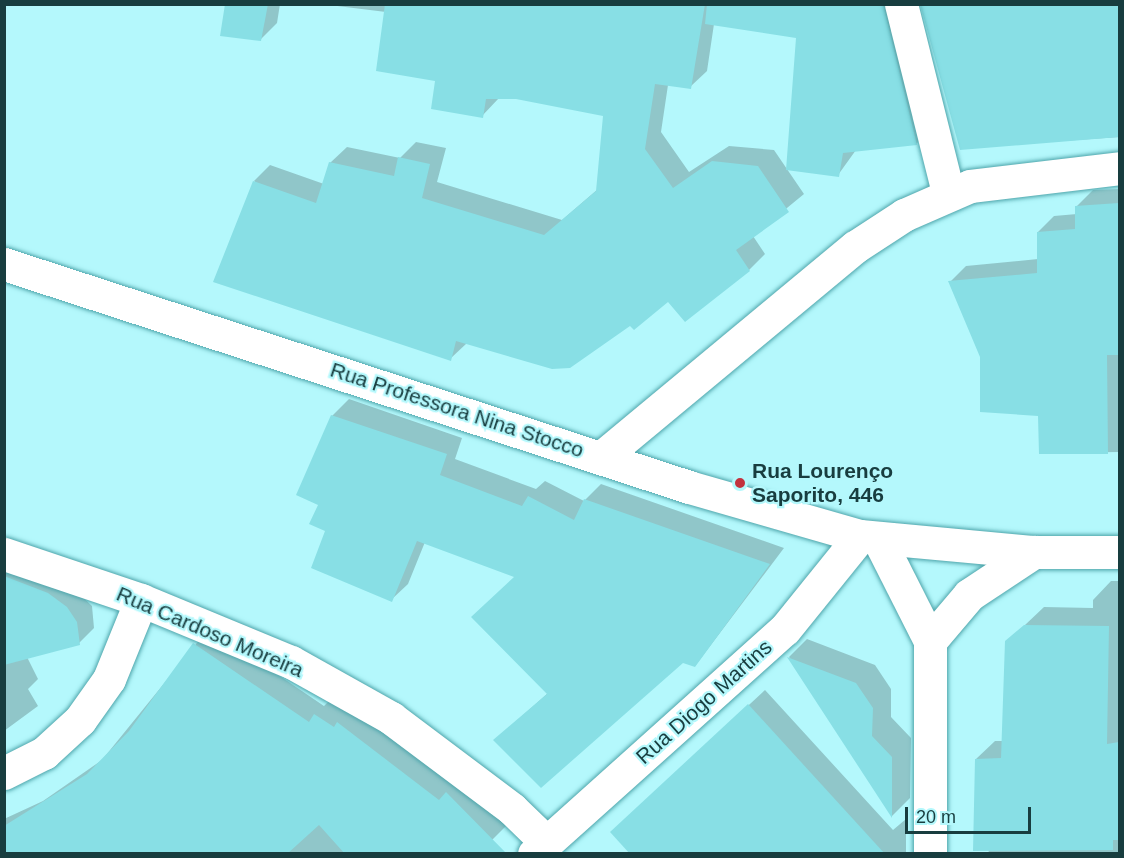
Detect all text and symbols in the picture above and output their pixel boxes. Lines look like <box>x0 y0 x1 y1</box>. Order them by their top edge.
street label: Rua Professora Nina Stocco <box>327 357 587 463</box>
place label: Rua Lourenço Saporito, 446 <box>752 458 893 508</box>
marker: Rua Lourenço Saporito, 446 <box>733 476 747 490</box>
street label: Rua Cardoso Moreira <box>113 581 307 683</box>
street label: Rua Diogo Martins <box>631 634 777 770</box>
scale bar <box>908 795 1034 833</box>
text: 20 m <box>916 807 956 827</box>

